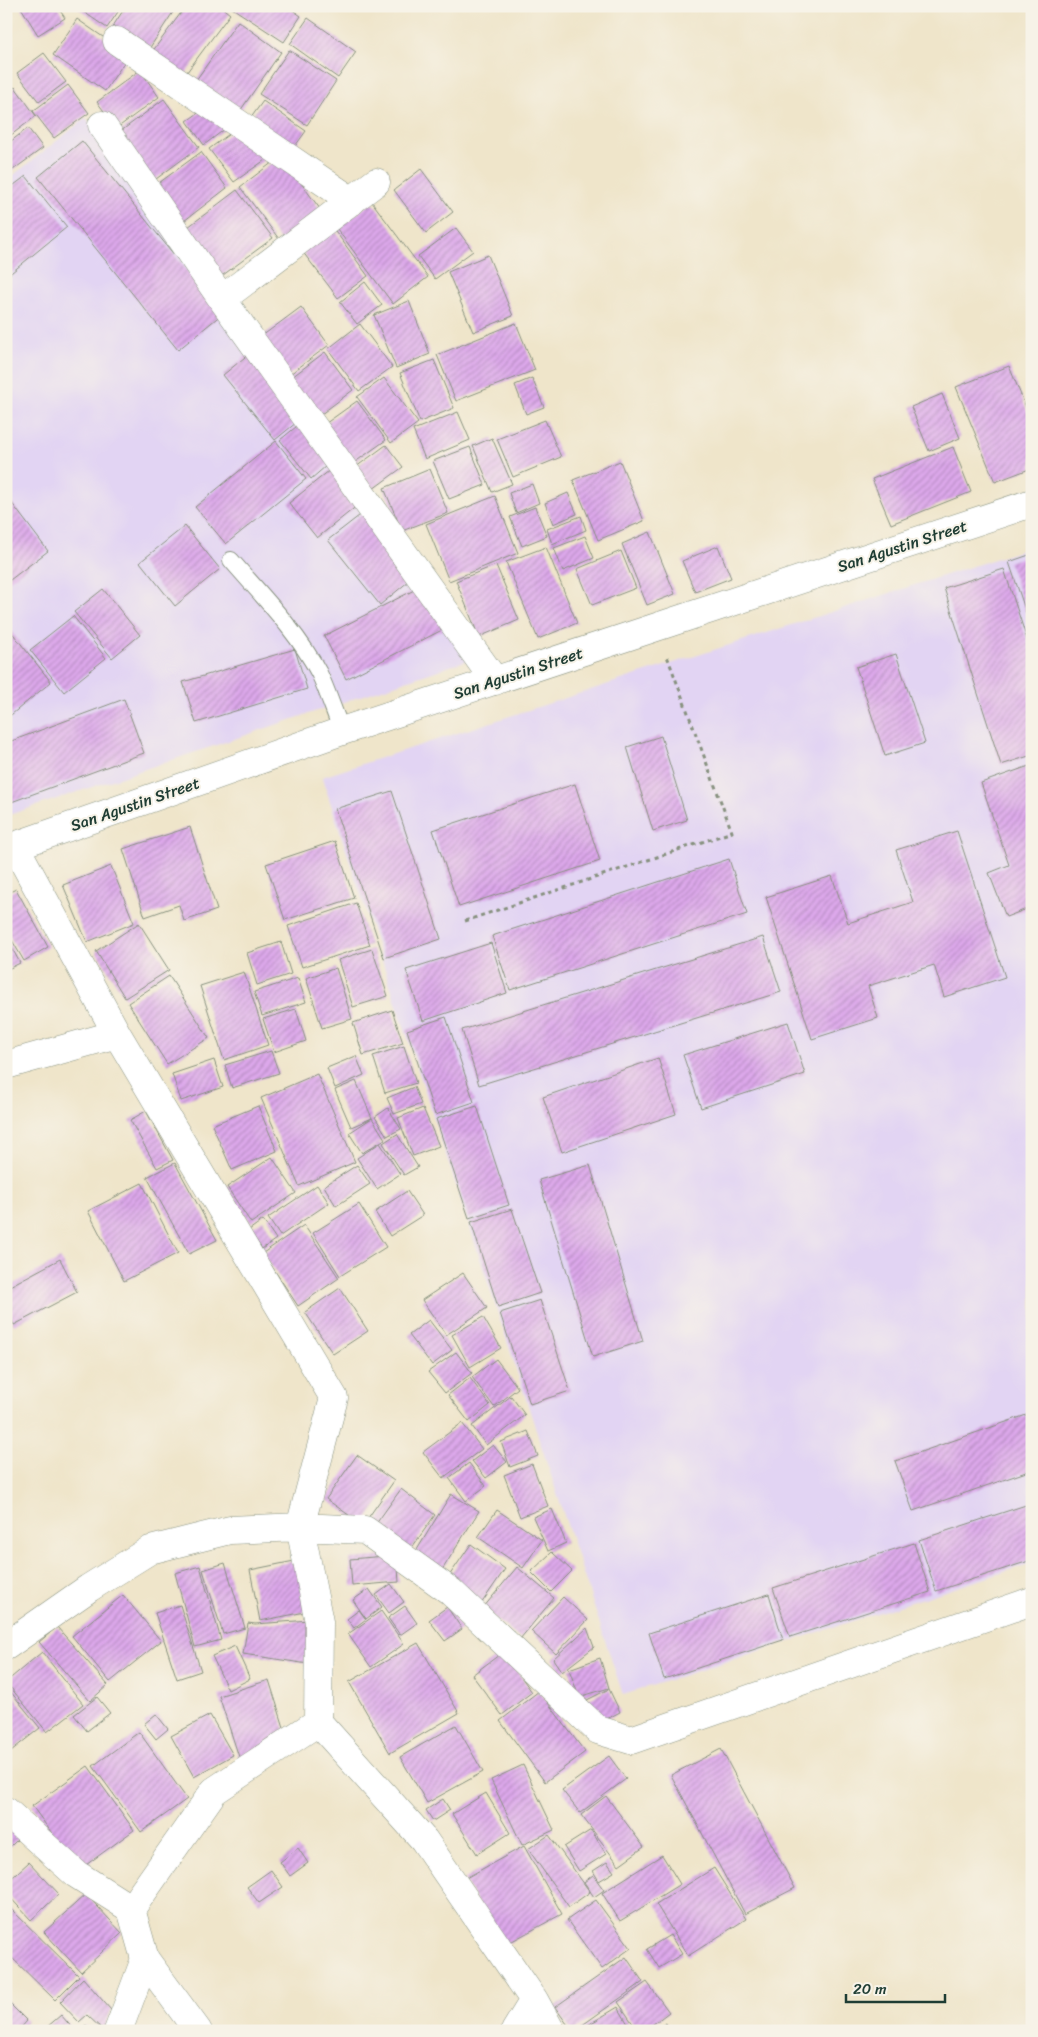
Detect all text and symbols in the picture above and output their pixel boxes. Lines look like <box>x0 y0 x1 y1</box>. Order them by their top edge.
street label: San Agustin Street <box>833 511 971 581</box>
street label: San Agustin Street <box>449 638 587 708</box>
street label: San Agustin Street <box>66 768 204 840</box>
scale bar <box>846 1972 944 2004</box>
text: 20 m <box>853 1976 887 2002</box>

